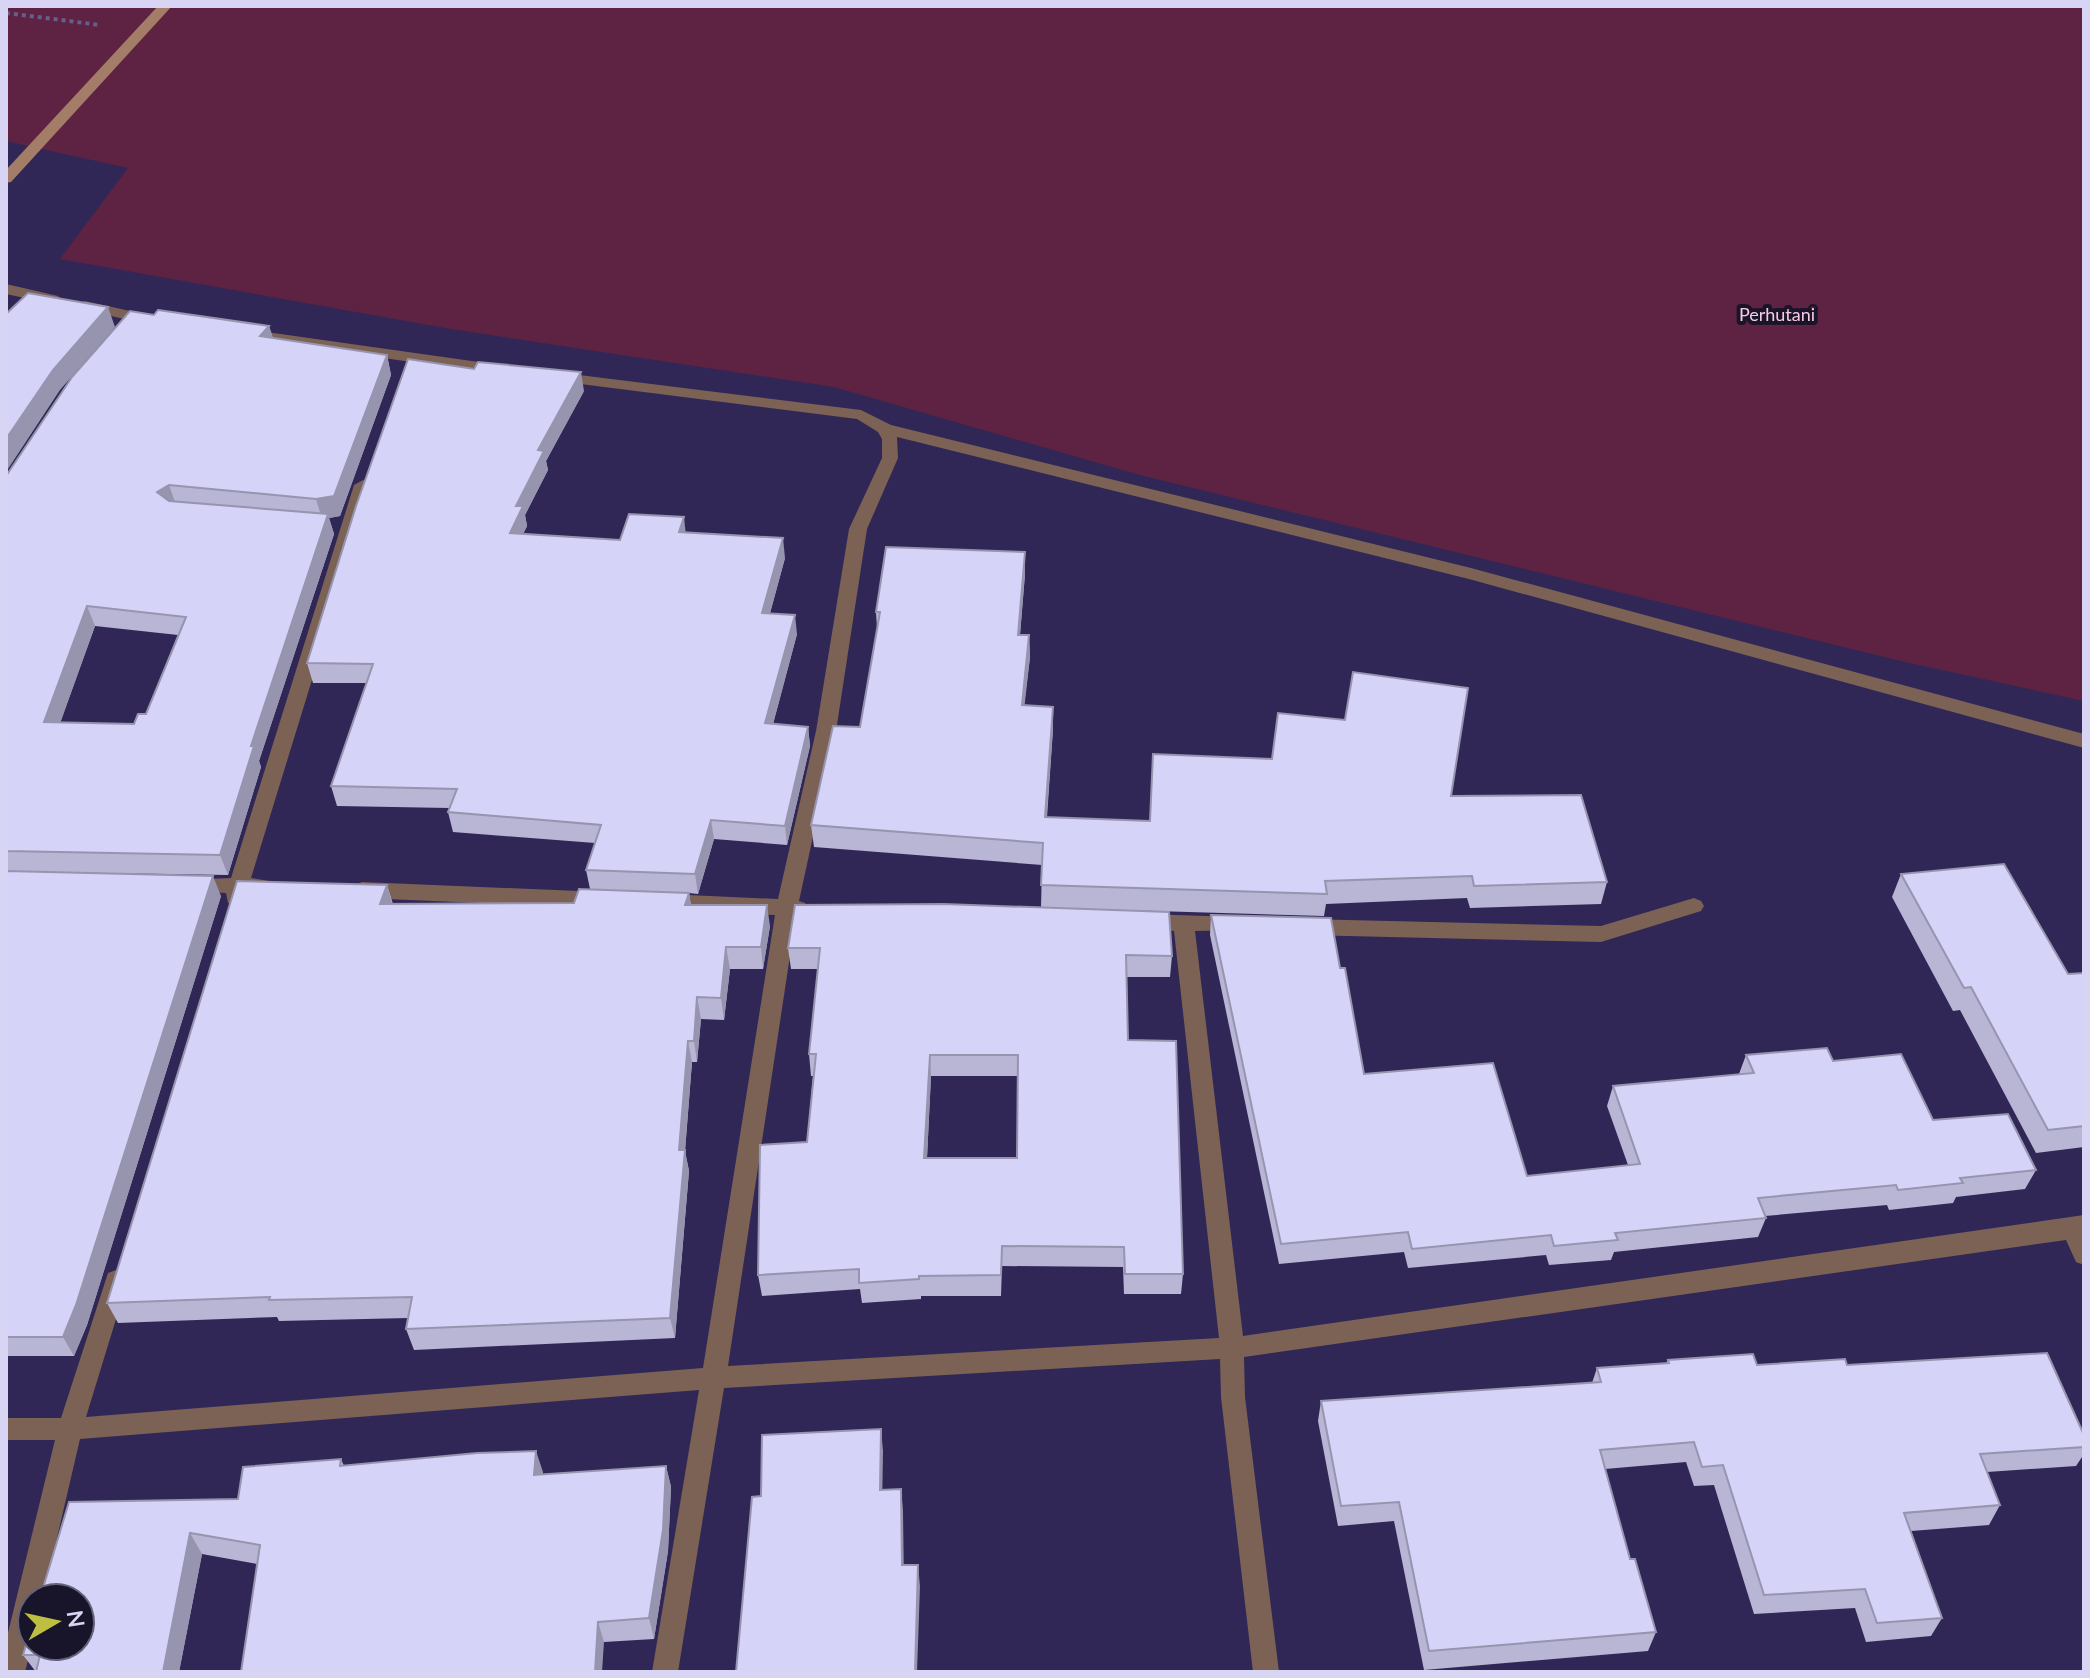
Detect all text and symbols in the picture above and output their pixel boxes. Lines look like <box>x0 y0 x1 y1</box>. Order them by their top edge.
park label: Perhutani <box>1739 303 1815 325</box>
north arrow <box>16 1582 96 1662</box>
text: N <box>62 1608 91 1629</box>

